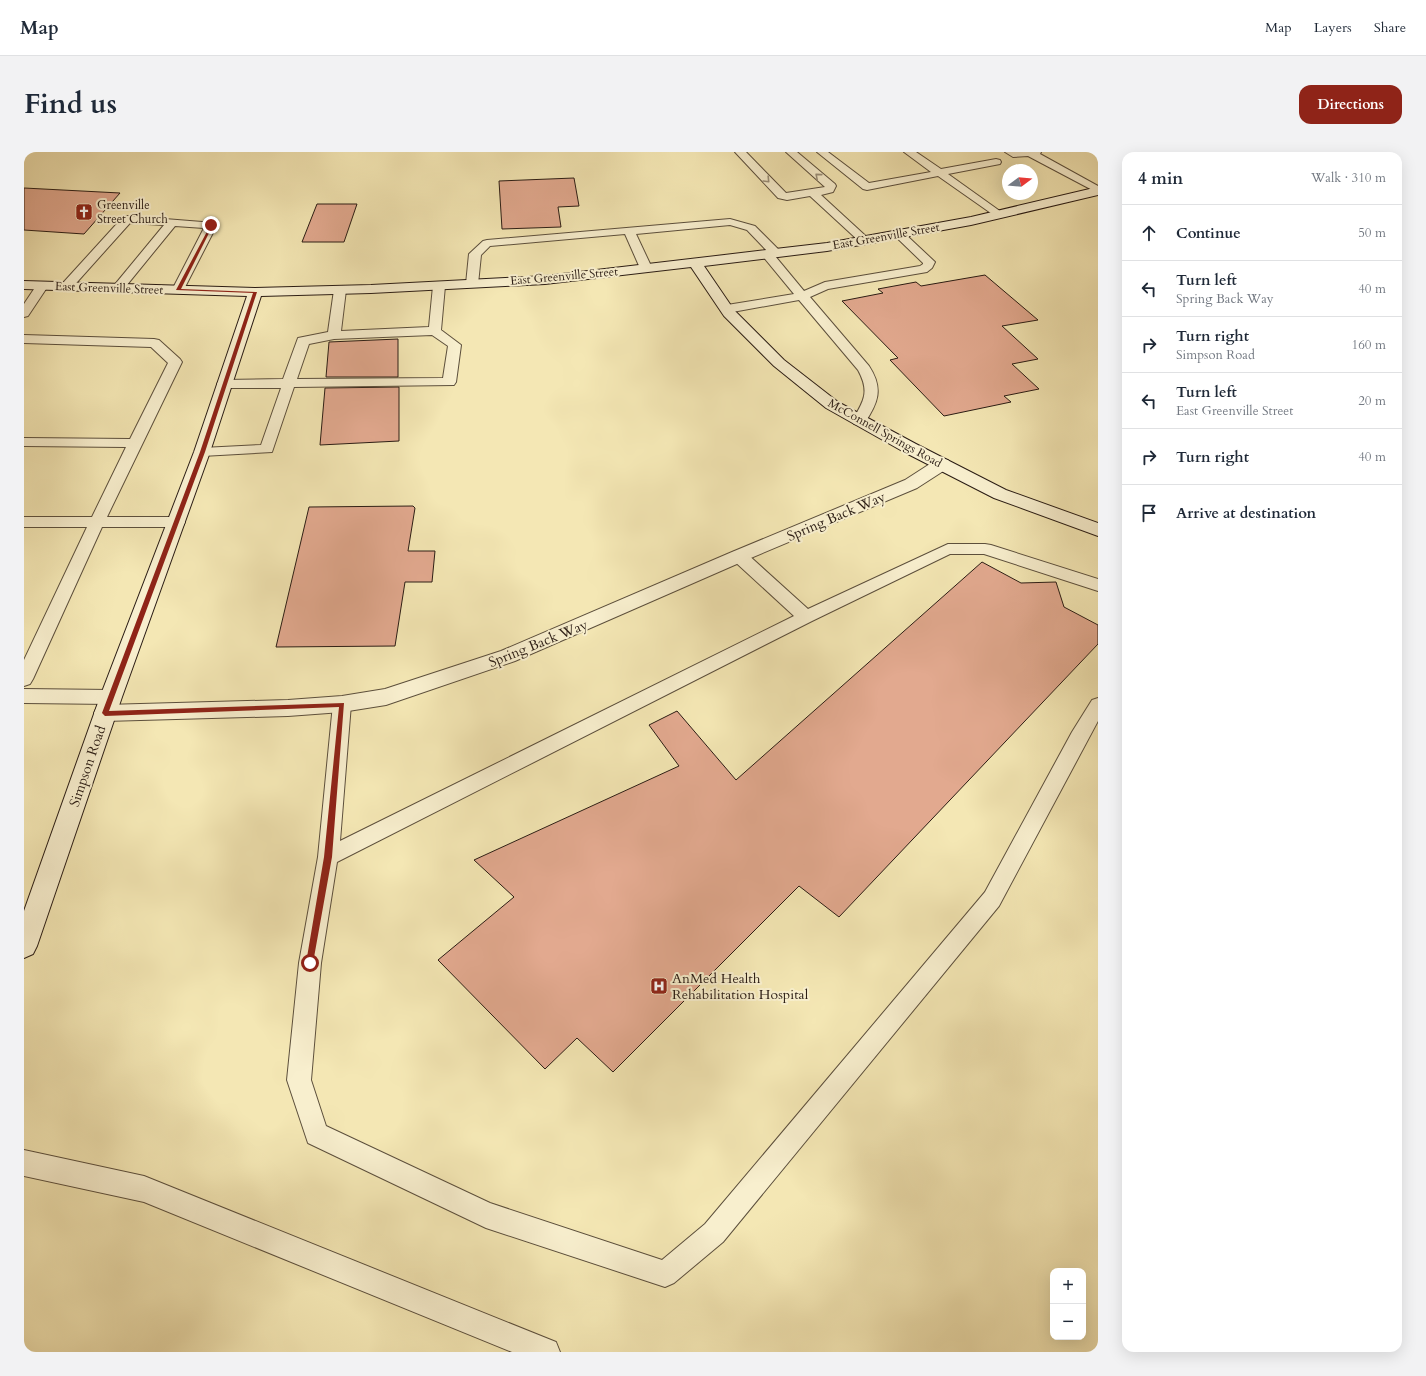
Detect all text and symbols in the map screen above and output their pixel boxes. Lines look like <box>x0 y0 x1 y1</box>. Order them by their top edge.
text: Map <box>20 15 59 41</box>
text: Map <box>1265 18 1292 37</box>
text: Layers <box>1314 18 1352 37</box>
text: Share <box>1374 18 1406 37</box>
text: Find us <box>24 85 117 123</box>
button: Directions <box>1299 85 1402 124</box>
north arrow <box>1002 164 1038 200</box>
text: 4 min <box>1138 167 1183 190</box>
text: Walk · 310 m <box>1311 169 1386 187</box>
one-way arrow <box>816 173 823 180</box>
one-way arrow <box>762 175 770 183</box>
place label: Greenville Street Church <box>97 197 168 227</box>
church icon: Greenville Street Church <box>74 202 94 222</box>
route end <box>202 216 220 234</box>
street label: East Greenville Street <box>831 219 941 253</box>
icon: ahead <box>1138 222 1160 244</box>
text: Continue <box>1176 223 1241 243</box>
text: 50 m <box>1358 224 1386 242</box>
street label: East Greenville Street <box>509 263 619 289</box>
text: Turn left <box>1176 270 1237 290</box>
street label: East Greenville Street <box>55 278 164 298</box>
icon: left <box>1138 278 1160 300</box>
text: 40 m <box>1358 280 1386 298</box>
text: Spring Back Way <box>1176 290 1274 308</box>
text: Turn right <box>1176 326 1249 346</box>
icon: right <box>1138 334 1160 356</box>
text: 160 m <box>1352 336 1386 354</box>
text: Simpson Road <box>1176 346 1255 364</box>
text: Turn left <box>1176 382 1237 402</box>
icon: left <box>1138 390 1160 412</box>
text: 20 m <box>1358 392 1386 410</box>
street label: McConnell Springs Road <box>825 395 945 471</box>
text: East Greenville Street <box>1176 402 1293 420</box>
icon: right <box>1138 446 1160 468</box>
text: Turn right <box>1176 447 1249 467</box>
text: 40 m <box>1358 448 1386 466</box>
street label: Spring Back Way <box>784 487 889 546</box>
icon: arrive <box>1138 502 1160 524</box>
text: Arrive at destination <box>1176 503 1316 523</box>
street label: Spring Back Way <box>486 615 591 672</box>
street label: Simpson Road <box>65 722 110 809</box>
route start <box>301 954 319 972</box>
place label: AnMed Health Rehabilitation Hospital <box>672 969 809 1004</box>
hospital icon: AnMed Health Rehabilitation Hospital <box>649 976 669 996</box>
map controls <box>1050 1268 1086 1340</box>
button: + <box>1050 1268 1086 1304</box>
button: − <box>1050 1304 1086 1340</box>

